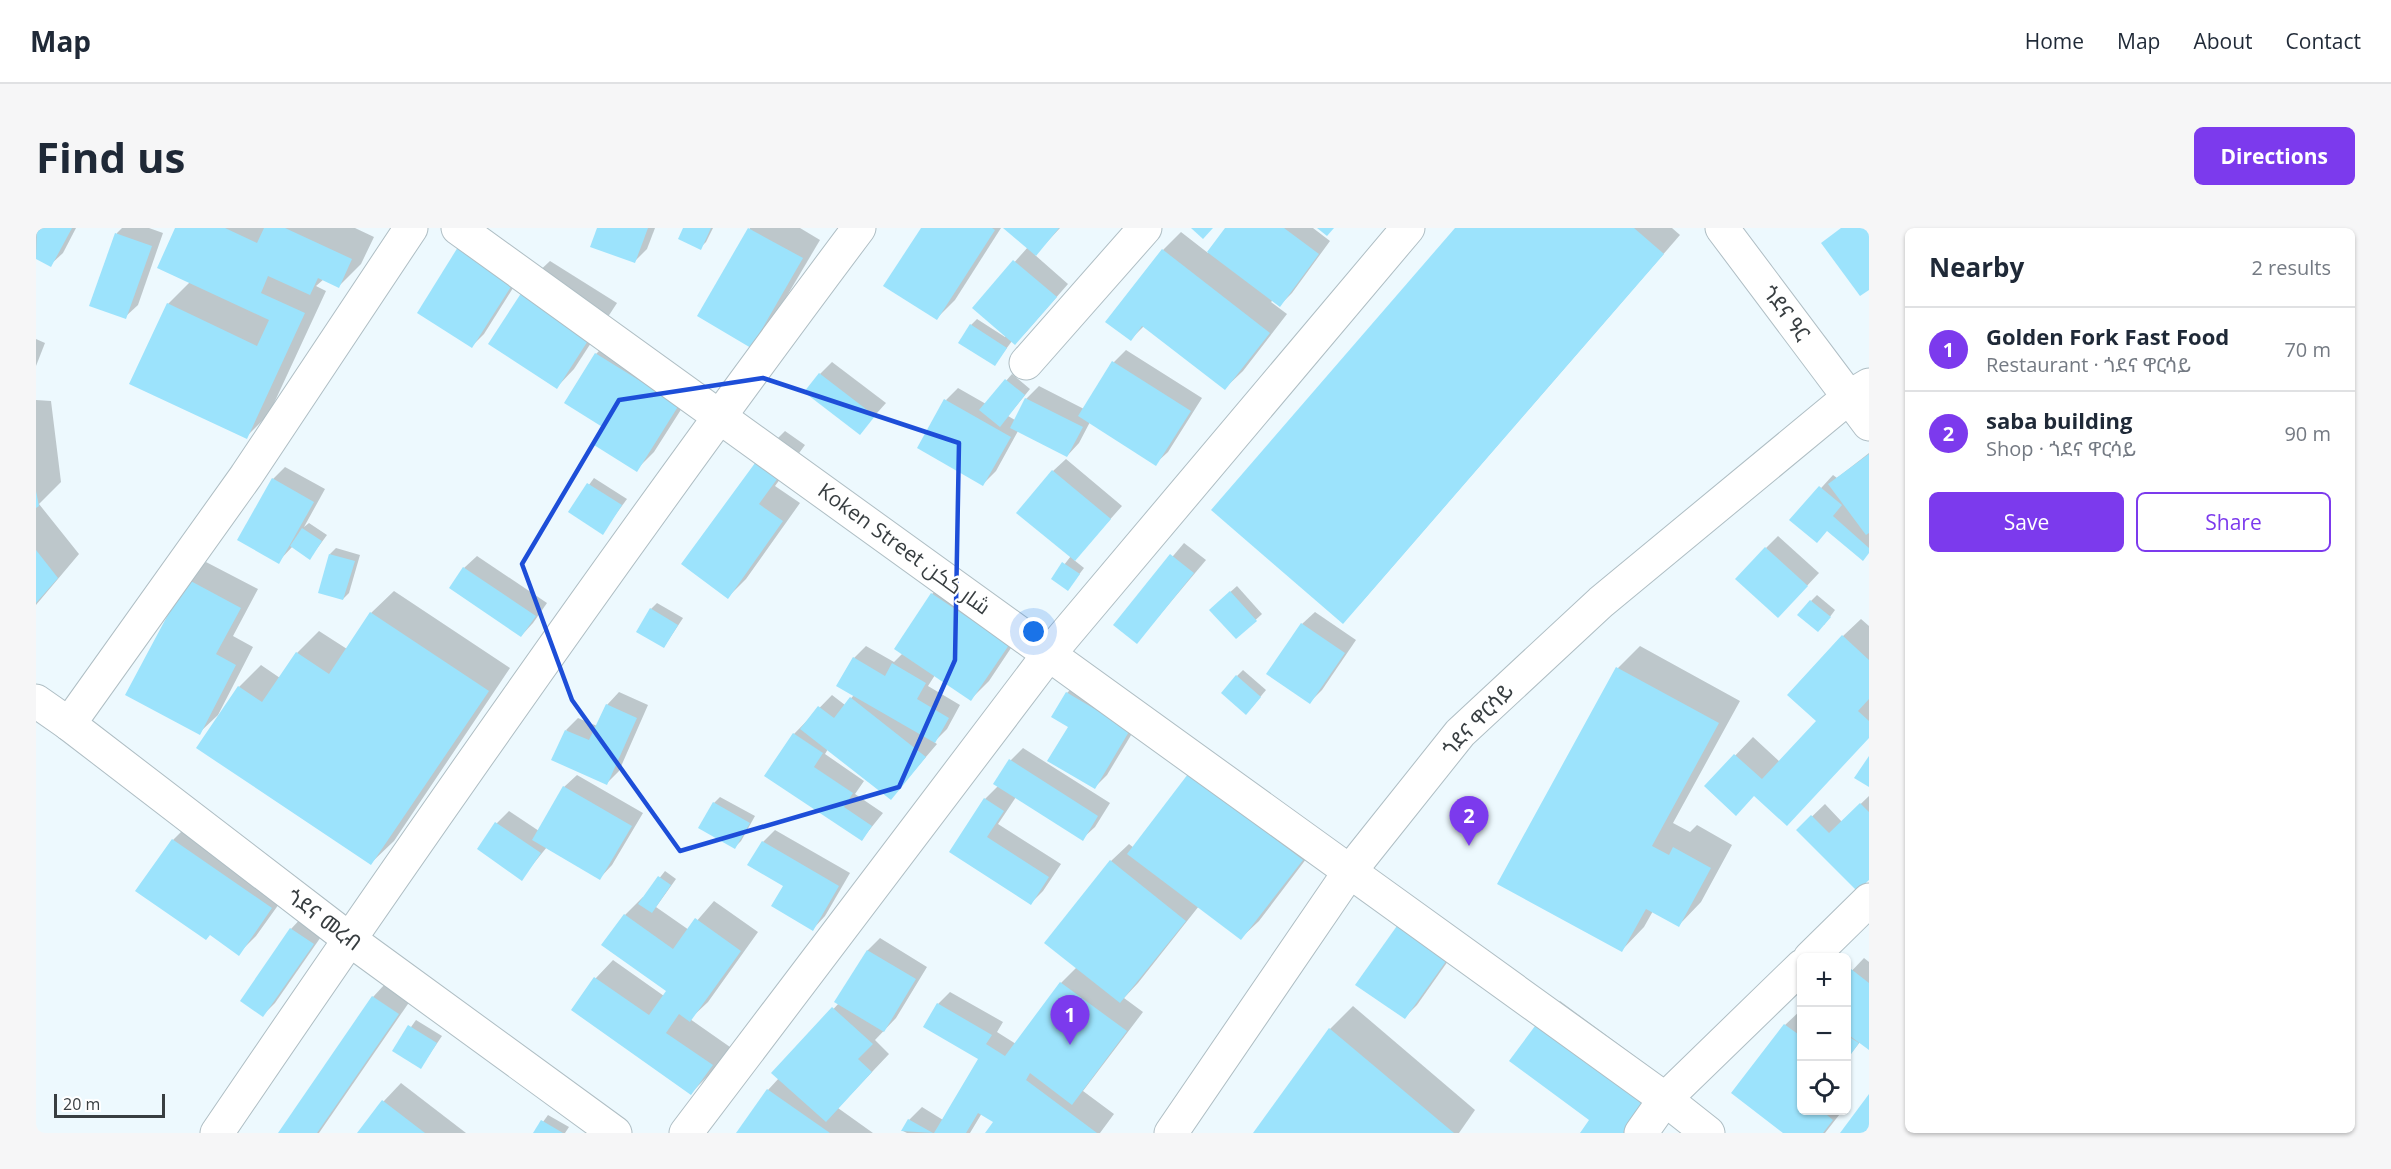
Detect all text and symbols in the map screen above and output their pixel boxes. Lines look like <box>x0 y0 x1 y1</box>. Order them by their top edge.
text: Map <box>30 22 91 60</box>
text: Home <box>2025 27 2084 55</box>
text: Map <box>2117 27 2160 55</box>
text: About <box>2193 27 2253 55</box>
text: Contact <box>2286 27 2361 55</box>
button: Directions <box>2194 127 2355 185</box>
text: Find us <box>36 128 185 185</box>
text: Nearby <box>1929 249 2024 285</box>
text: 2 results <box>2251 254 2331 281</box>
street label: ጎደና ዓር <box>1757 279 1817 346</box>
text: Golden Fork Fast Food <box>1986 321 2229 351</box>
text: 1 <box>1943 336 1954 363</box>
text: 70 m <box>2284 336 2331 363</box>
text: Restaurant · ጎደና ዋርሳይ <box>1986 351 2191 378</box>
text: saba building <box>1986 405 2132 435</box>
text: 2 <box>1943 420 1954 447</box>
text: 90 m <box>2284 420 2331 447</box>
text: Shop · ጎደና ዋርሳይ <box>1986 435 2137 462</box>
street label: Koken Street شار ككن <box>813 476 997 620</box>
button: Save <box>1929 492 2124 552</box>
button: Share <box>2136 492 2331 552</box>
your location <box>1019 617 1048 646</box>
street label: ጎደና ዋርሳይ <box>1435 677 1519 762</box>
pin: 2 <box>1450 796 1488 846</box>
street label: ጎደና መረብ <box>282 882 367 956</box>
map controls <box>1797 953 1851 1115</box>
button: + <box>1797 953 1851 1007</box>
pin: 1 <box>1050 996 1090 1045</box>
button: − <box>1797 1007 1851 1061</box>
button: locate <box>1797 1061 1851 1115</box>
scale bar <box>54 1091 165 1118</box>
text: 20 m <box>63 1093 100 1115</box>

